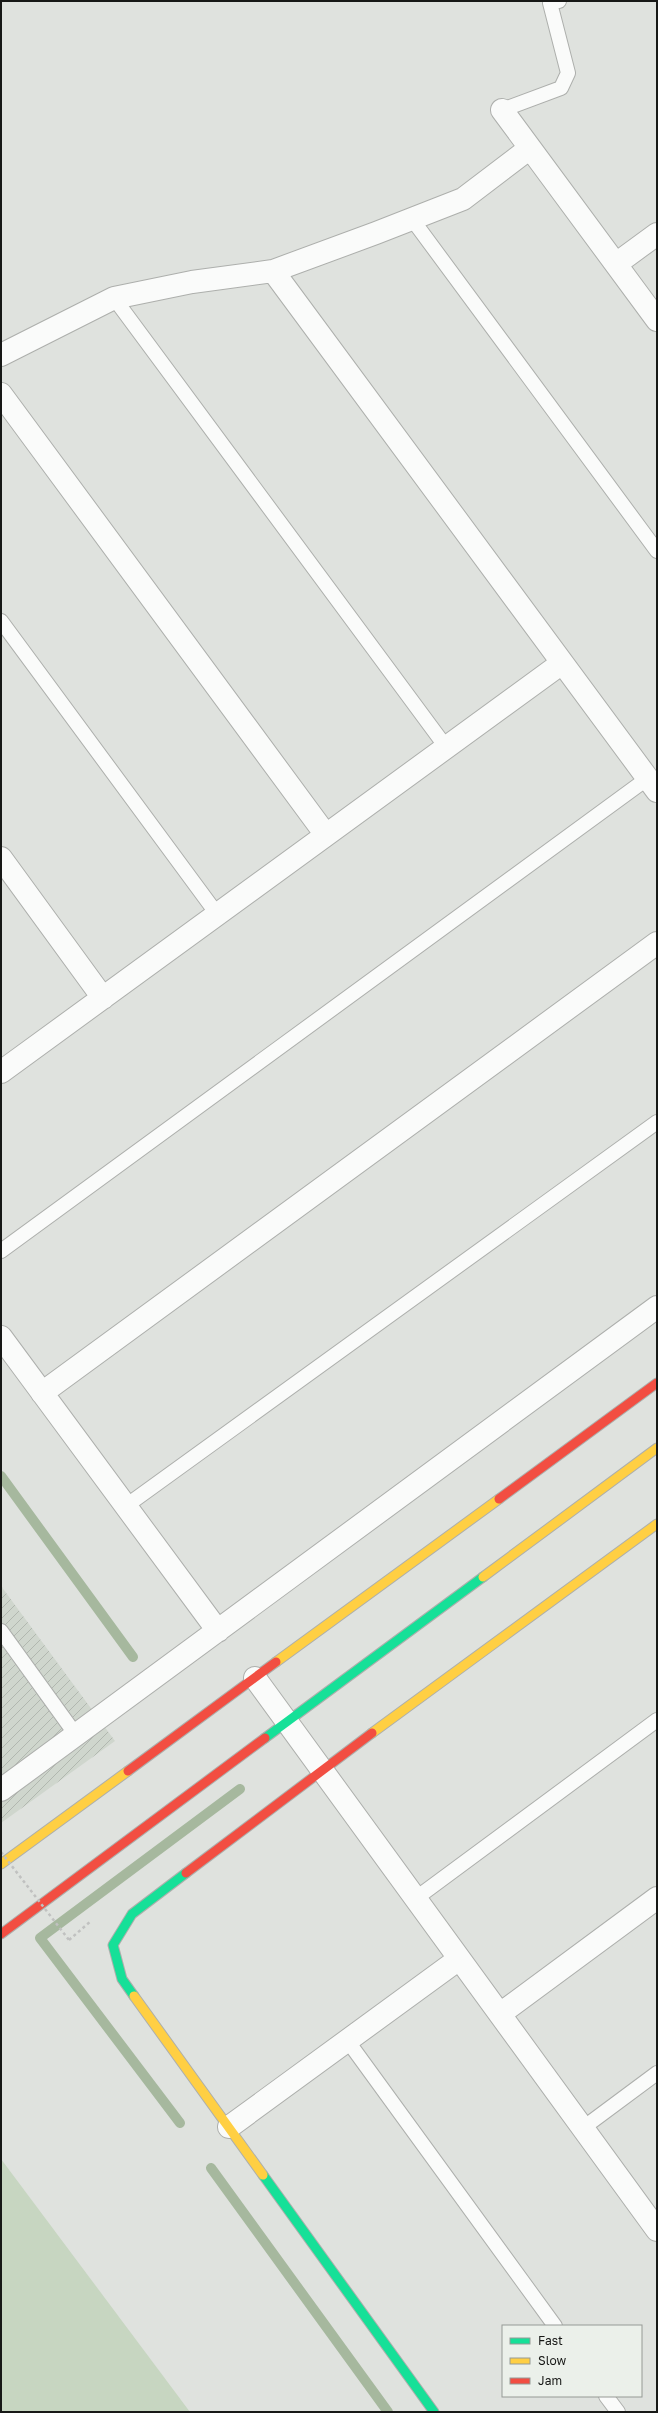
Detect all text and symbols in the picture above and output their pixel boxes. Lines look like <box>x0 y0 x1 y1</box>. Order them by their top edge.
legend <box>502 2325 642 2397</box>
text: Fast <box>538 2333 563 2348</box>
text: Slow <box>538 2353 566 2368</box>
text: Jam <box>538 2373 562 2388</box>

